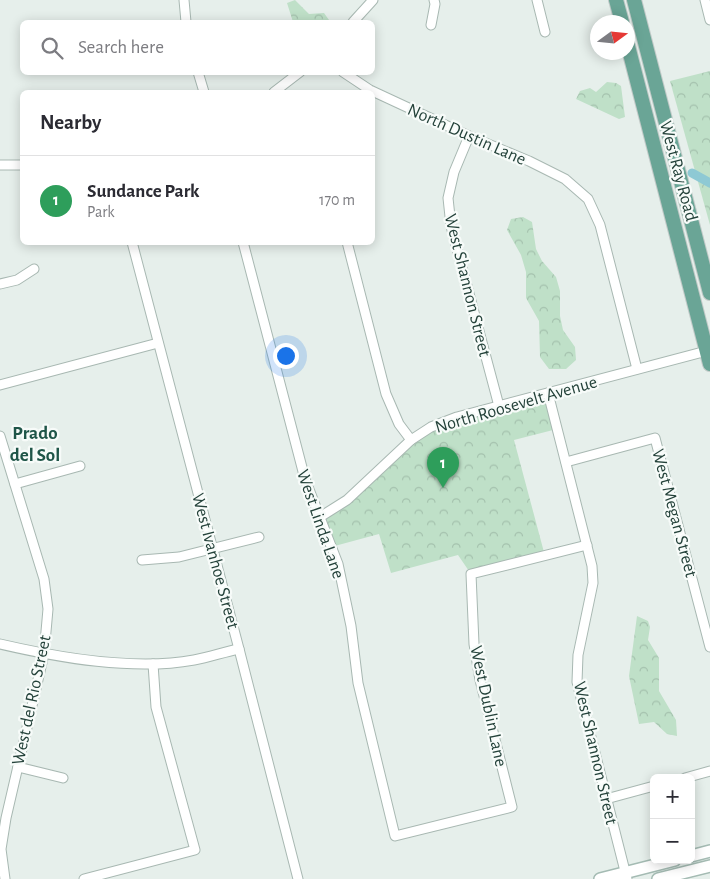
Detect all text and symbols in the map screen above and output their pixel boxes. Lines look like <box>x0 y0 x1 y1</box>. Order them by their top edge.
north arrow <box>590 15 635 60</box>
search box <box>20 20 375 75</box>
icon: search <box>38 34 66 62</box>
text: Search here <box>78 38 164 57</box>
street label: North Dustin Lane <box>405 101 528 169</box>
text: Nearby <box>40 112 101 133</box>
street label: West Ray Road <box>656 119 700 223</box>
text: Sundance Park <box>87 182 199 201</box>
text: 1 <box>53 192 59 208</box>
text: 170 m <box>319 192 355 208</box>
text: Park <box>87 204 115 220</box>
street label: West Shannon Street <box>441 212 494 359</box>
your location <box>273 343 299 369</box>
street label: North Roosevelt Avenue <box>433 373 599 437</box>
district label: Prado del Sol <box>10 424 60 465</box>
pin: 1 <box>427 447 459 488</box>
street label: West Megan Street <box>648 447 700 580</box>
street label: West Linda Lane <box>293 468 347 581</box>
street label: West Ivanhoe Street <box>188 491 242 631</box>
street label: West del Rio Street <box>9 633 55 767</box>
street label: West Dublin Lane <box>466 644 510 768</box>
street label: West Shannon Street <box>570 680 620 827</box>
map controls <box>650 774 695 864</box>
button: + <box>650 774 695 819</box>
button: − <box>650 819 695 864</box>

